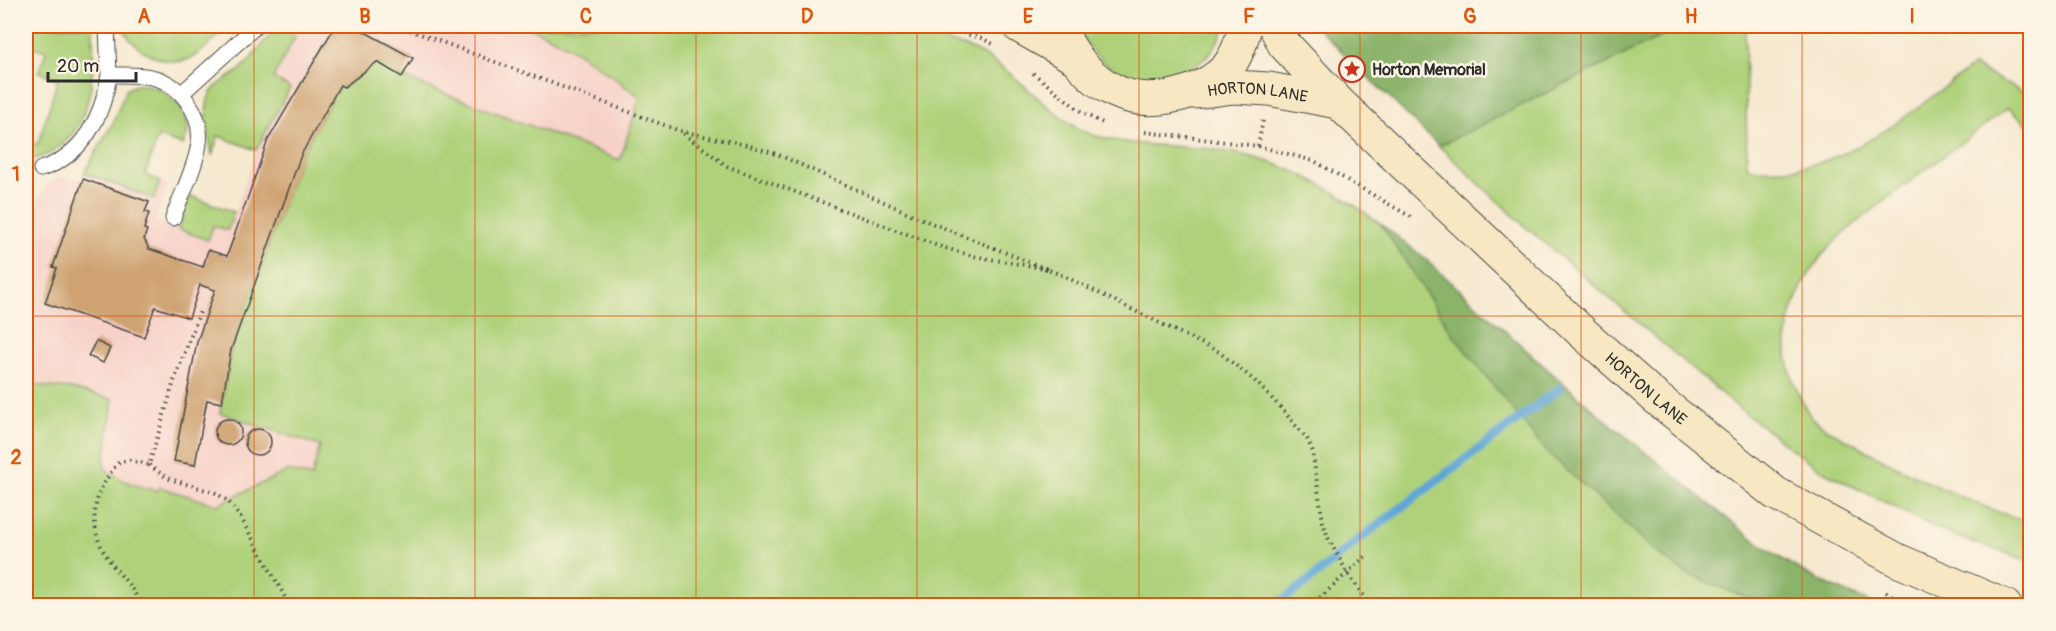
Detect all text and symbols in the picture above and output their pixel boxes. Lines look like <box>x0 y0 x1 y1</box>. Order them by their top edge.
text: A <box>138 4 151 29</box>
text: B <box>359 4 371 29</box>
text: C <box>580 4 592 29</box>
text: D <box>801 4 814 29</box>
text: E <box>1023 4 1034 29</box>
text: F <box>1243 4 1255 29</box>
text: G <box>1463 4 1477 29</box>
text: H <box>1685 4 1698 29</box>
text: I <box>1909 4 1915 29</box>
scale bar <box>48 45 136 83</box>
place icon: Horton Memorial <box>1337 54 1367 84</box>
text: 20 m <box>57 55 99 78</box>
place label: Horton Memorial <box>1372 60 1486 80</box>
street label: HORTON LANE <box>1206 78 1309 107</box>
text: 1 <box>12 162 20 187</box>
street label: HORTON LANE <box>1600 348 1691 430</box>
text: 2 <box>10 445 22 470</box>

